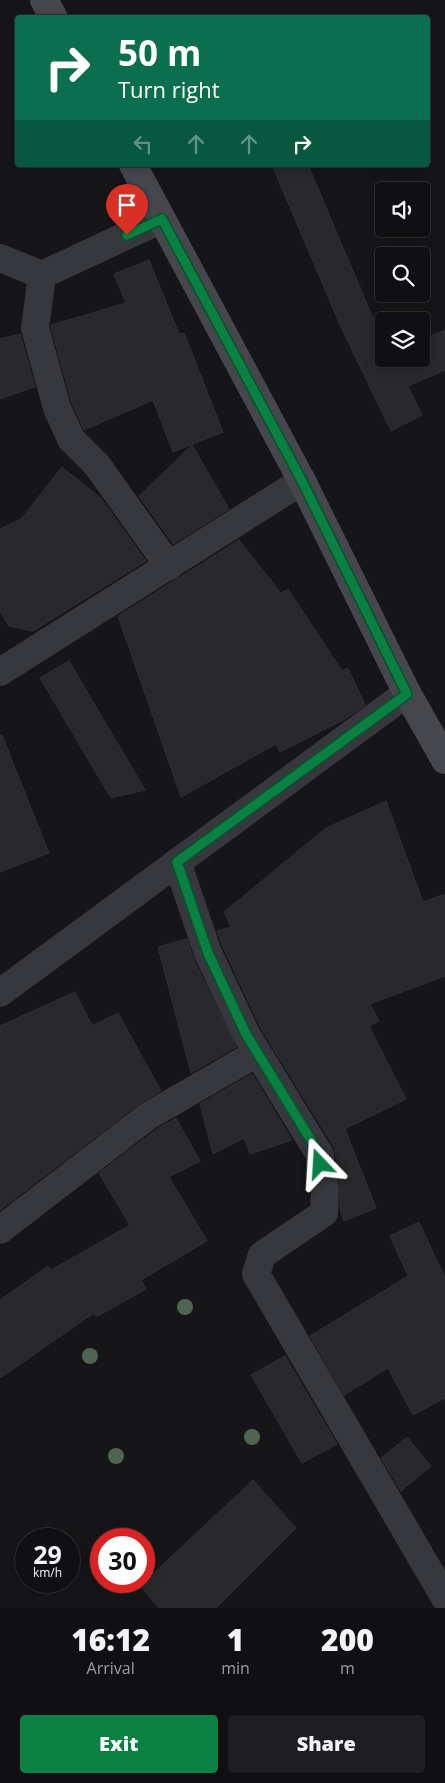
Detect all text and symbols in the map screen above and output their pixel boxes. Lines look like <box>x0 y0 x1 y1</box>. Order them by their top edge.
text: 50 m <box>118 29 201 76</box>
icon: right <box>35 35 100 100</box>
text: Turn right <box>118 74 220 104</box>
icon: left <box>129 130 157 158</box>
icon: ahead <box>182 130 210 158</box>
icon: ahead <box>235 130 263 158</box>
icon: right <box>288 130 316 158</box>
map controls <box>375 182 430 367</box>
button: sound <box>375 182 430 237</box>
pin <box>106 184 148 235</box>
icon: arrive <box>113 191 141 219</box>
button: search <box>375 247 430 302</box>
button: layers <box>375 312 430 367</box>
position arrow <box>293 1137 345 1189</box>
speed limit sign: 30 <box>90 1528 155 1593</box>
text: 29 <box>33 1537 62 1571</box>
text: km/h <box>33 1564 62 1581</box>
text: 16:12 <box>71 1619 150 1660</box>
text: 1 <box>227 1619 244 1660</box>
text: 200 <box>321 1619 374 1660</box>
text: Arrival <box>87 1657 135 1679</box>
text: min <box>221 1657 250 1679</box>
text: m <box>340 1657 355 1679</box>
button: Exit <box>20 1715 218 1773</box>
button: Share <box>228 1715 425 1773</box>

